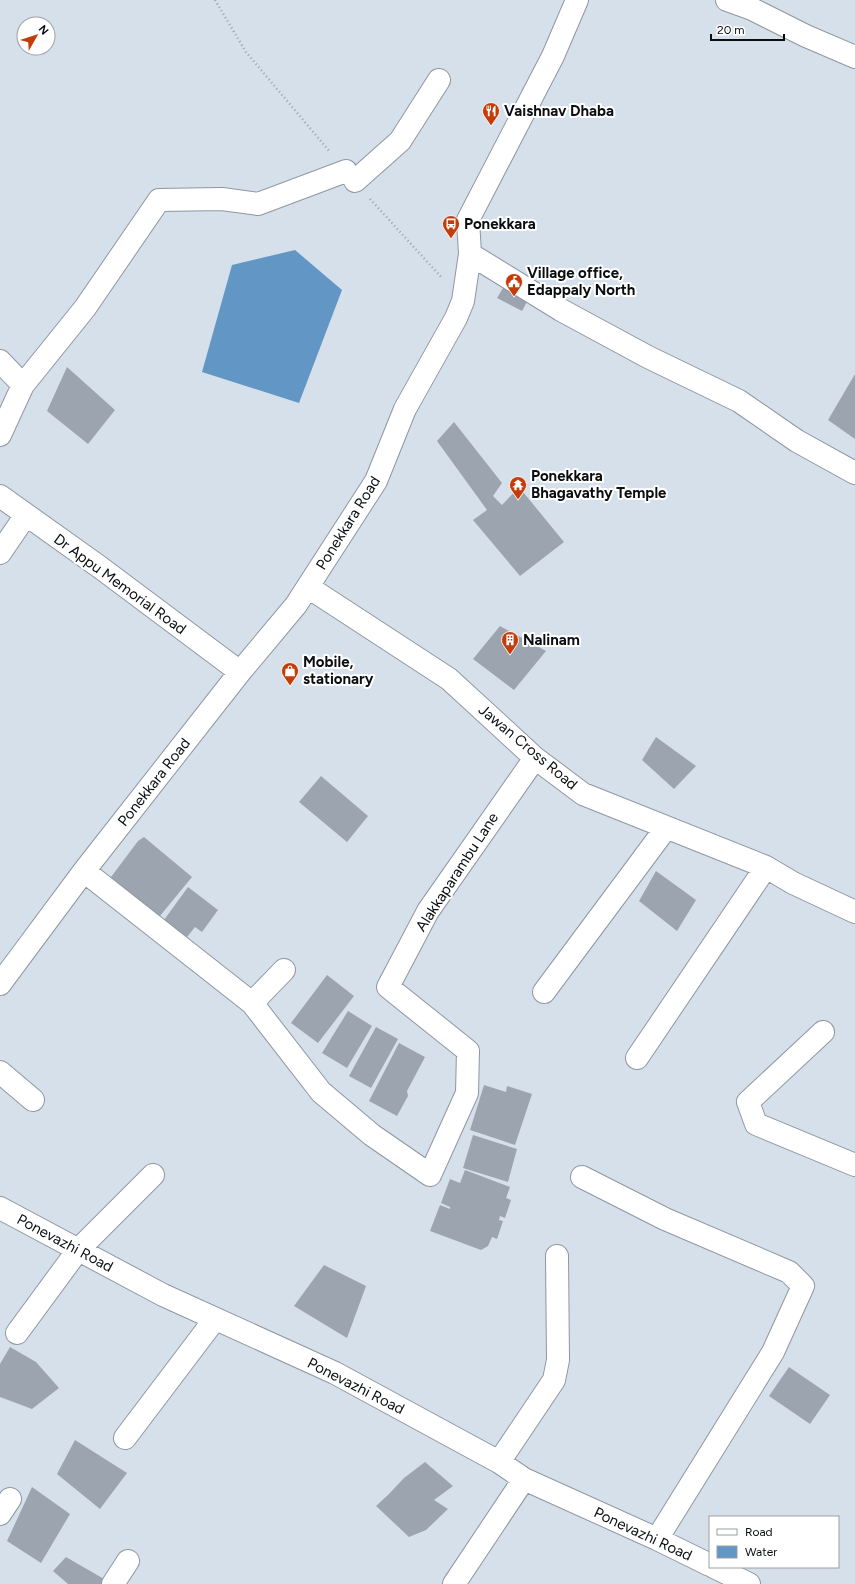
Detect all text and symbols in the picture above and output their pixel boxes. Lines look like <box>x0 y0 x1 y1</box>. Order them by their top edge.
north arrow <box>16 16 56 56</box>
scale bar <box>711 16 784 42</box>
text: N <box>36 23 51 37</box>
text: 20 m <box>717 23 745 37</box>
restaurant icon: Vaishnav Dhaba <box>481 101 501 126</box>
place label: Vaishnav Dhaba <box>504 102 614 120</box>
bus stop icon: Ponekkara <box>441 214 461 239</box>
place label: Ponekkara <box>464 215 536 233</box>
place label: Village office, Edappaly North <box>527 264 635 299</box>
public building icon: Village office, Edappaly North <box>504 272 524 297</box>
place label: Ponekkara Bhagavathy Temple <box>531 467 667 502</box>
street label: Ponekkara Road <box>312 473 384 573</box>
temple icon: Ponekkara Bhagavathy Temple <box>508 475 528 500</box>
street label: Dr Appu Memorial Road <box>50 530 190 638</box>
building icon: Nalinam <box>500 630 520 655</box>
place label: Nalinam <box>523 631 580 649</box>
place label: Mobile, stationary <box>303 653 374 688</box>
shop icon: Mobile, stationary <box>280 661 300 686</box>
street label: Jawan Cross Road <box>475 700 581 794</box>
street label: Ponekkara Road <box>114 734 194 830</box>
street label: Alakkaparambu Lane <box>412 809 502 935</box>
street label: Ponevazhi Road <box>14 1210 116 1276</box>
street label: Ponevazhi Road <box>305 1354 407 1418</box>
street label: Ponevazhi Road <box>591 1503 695 1565</box>
legend <box>709 1516 839 1568</box>
text: Road <box>745 1525 773 1539</box>
text: Water <box>745 1545 777 1559</box>

